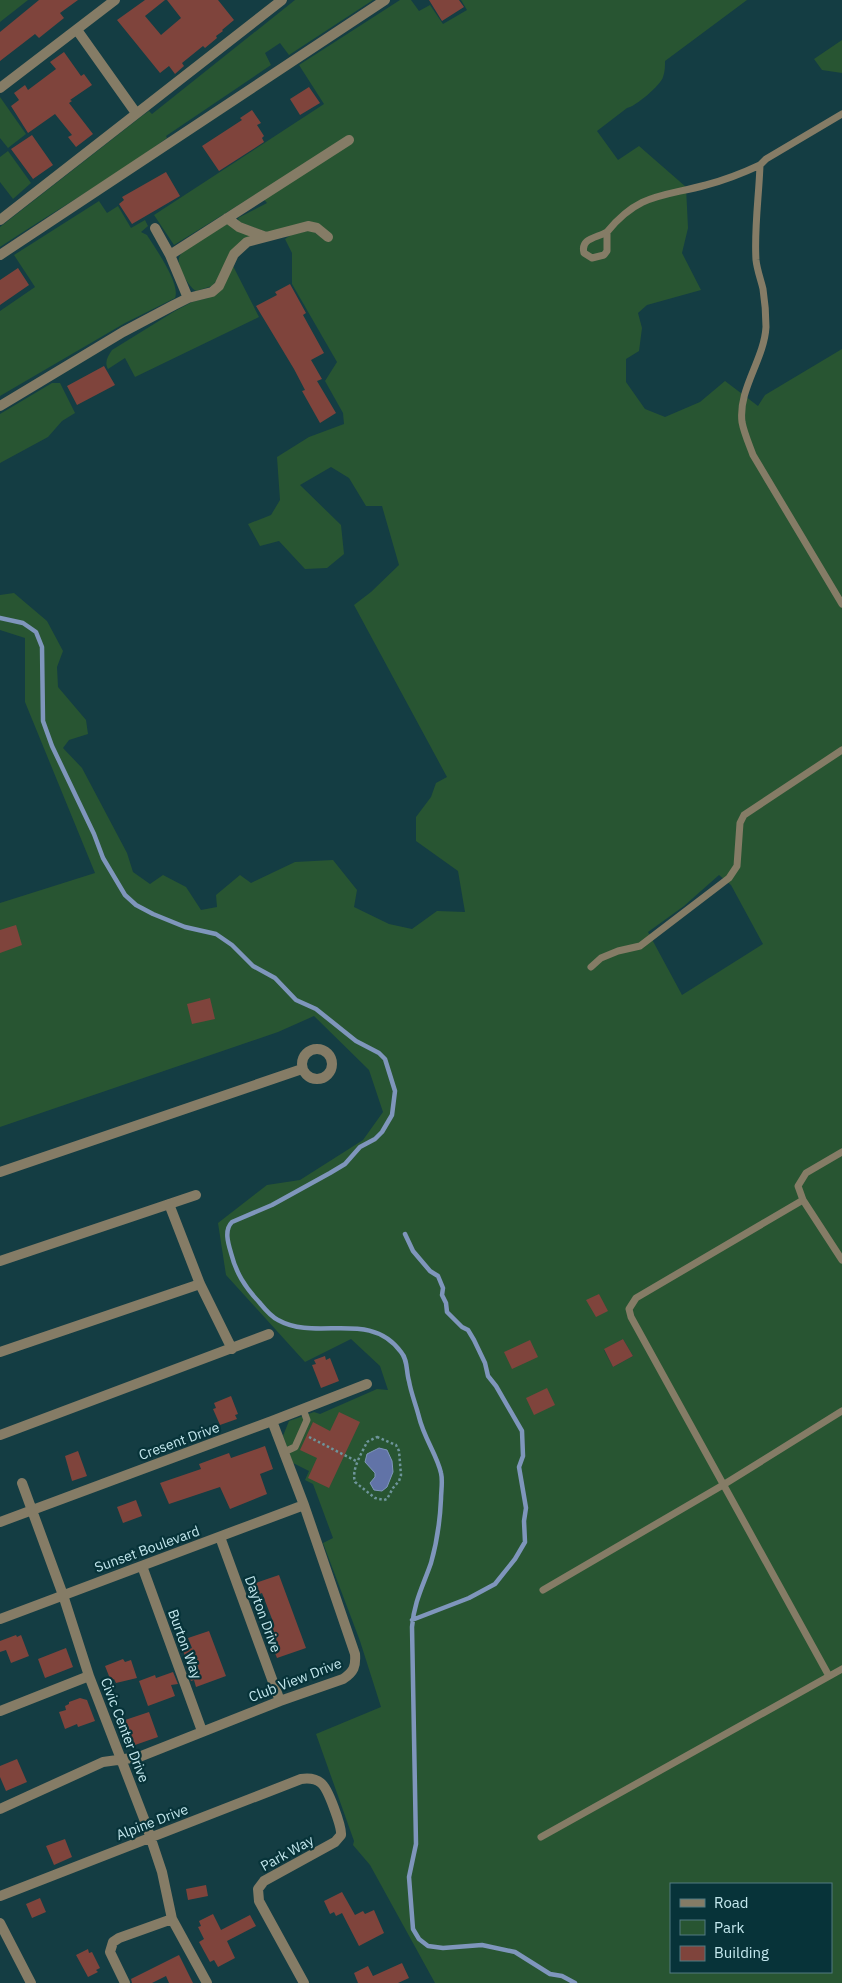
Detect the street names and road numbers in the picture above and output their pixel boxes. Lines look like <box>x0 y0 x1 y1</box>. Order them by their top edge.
street label: Cresent Drive <box>136 1418 222 1464</box>
street label: Sunset Boulevard <box>92 1522 202 1576</box>
street label: Dayton Drive <box>241 1573 285 1655</box>
street label: Burton Way <box>164 1607 206 1681</box>
street label: Club View Drive <box>246 1654 344 1706</box>
street label: Civic Center Drive <box>97 1675 153 1785</box>
street label: Alpine Drive <box>113 1800 191 1844</box>
street label: Park Way <box>257 1831 317 1875</box>

